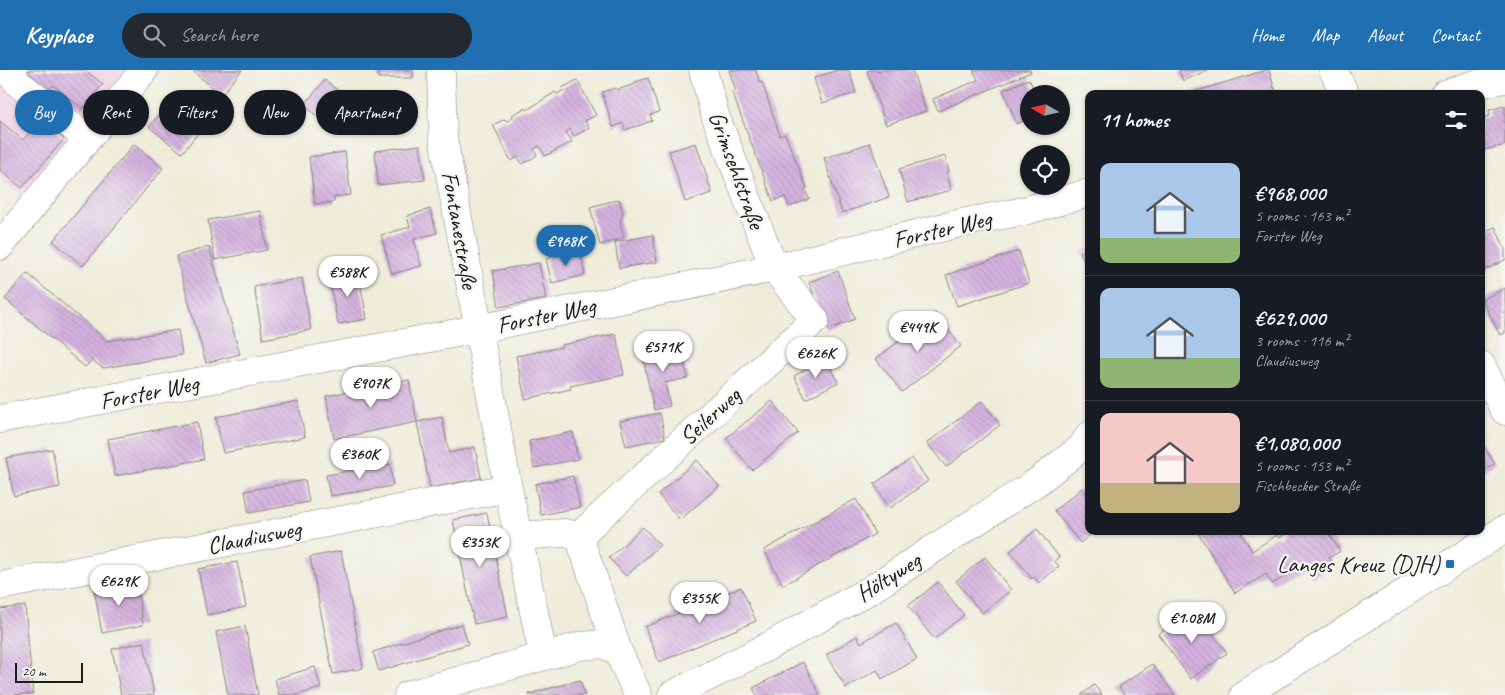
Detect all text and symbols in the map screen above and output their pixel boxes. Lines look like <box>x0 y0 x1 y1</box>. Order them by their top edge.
search box <box>122 13 472 58</box>
text: Keyplace <box>25 20 92 50</box>
icon: search <box>140 21 168 49</box>
text: Search here <box>180 23 258 47</box>
text: Home <box>1251 24 1284 46</box>
text: Map <box>1312 24 1339 46</box>
text: About <box>1367 24 1403 46</box>
text: Contact <box>1431 24 1480 46</box>
north arrow <box>1020 85 1070 135</box>
map controls <box>1020 85 1070 195</box>
chip: Buy <box>15 90 73 135</box>
chip: Rent <box>83 90 149 135</box>
chip: Filters <box>159 90 234 135</box>
chip: New <box>244 90 306 135</box>
chip: Apartment <box>316 90 418 135</box>
icon: filters <box>1442 106 1470 134</box>
street label: Grimsehlstraße <box>702 107 773 235</box>
text: 11 homes <box>1100 107 1169 133</box>
button: locate <box>1020 145 1070 195</box>
street label: Fontanestraße <box>435 169 485 293</box>
text: €968,000 <box>1255 180 1326 206</box>
icon: home <box>1140 183 1200 243</box>
street label: Forster Weg <box>890 203 996 255</box>
text: 5 rooms · 163 m² <box>1255 206 1349 226</box>
pin: €968K <box>531 224 601 267</box>
text: Forster Weg <box>1255 226 1321 246</box>
text: €968K <box>547 231 585 251</box>
pin: €588K <box>313 256 383 298</box>
text: €588K <box>330 262 366 282</box>
street label: Forster Weg <box>494 289 600 340</box>
text: €629,000 <box>1255 305 1326 331</box>
icon: home <box>1140 308 1200 368</box>
pin: €449K <box>883 310 953 353</box>
text: €449K <box>900 317 936 337</box>
pin: €571K <box>628 330 698 373</box>
text: 3 rooms · 116 m² <box>1255 331 1349 351</box>
pin: €626K <box>781 336 851 379</box>
text: €571K <box>645 337 681 357</box>
text: €626K <box>797 343 835 363</box>
text: Claudiusweg <box>1255 351 1318 371</box>
pin: €907K <box>336 366 406 409</box>
street label: Forster Weg <box>97 367 203 416</box>
text: €907K <box>353 373 389 393</box>
street label: Seilerweg <box>673 380 748 451</box>
text: €1,080,000 <box>1255 430 1339 456</box>
icon: home <box>1140 433 1200 493</box>
pin: €360K <box>325 438 395 480</box>
text: €360K <box>341 444 379 464</box>
text: 5 rooms · 153 m² <box>1255 456 1349 476</box>
text: Fischbecker Straße <box>1255 476 1360 496</box>
street label: Claudiusweg <box>205 513 306 561</box>
pin: €353K <box>445 526 515 568</box>
text: €353K <box>462 532 498 552</box>
street label: Höltyweg <box>850 544 928 609</box>
place label: Langes Kreuz (DJH) <box>1277 549 1441 579</box>
marker: Langes Kreuz (DJH) <box>1444 558 1456 570</box>
pin: €629K <box>84 564 154 607</box>
text: €629K <box>100 571 138 591</box>
pin: €355K <box>665 582 735 624</box>
text: €355K <box>682 588 718 608</box>
pin: €1.08M <box>1151 602 1233 644</box>
text: €1.08M <box>1170 608 1214 628</box>
scale bar <box>15 660 82 683</box>
text: 20 m <box>22 663 46 680</box>

